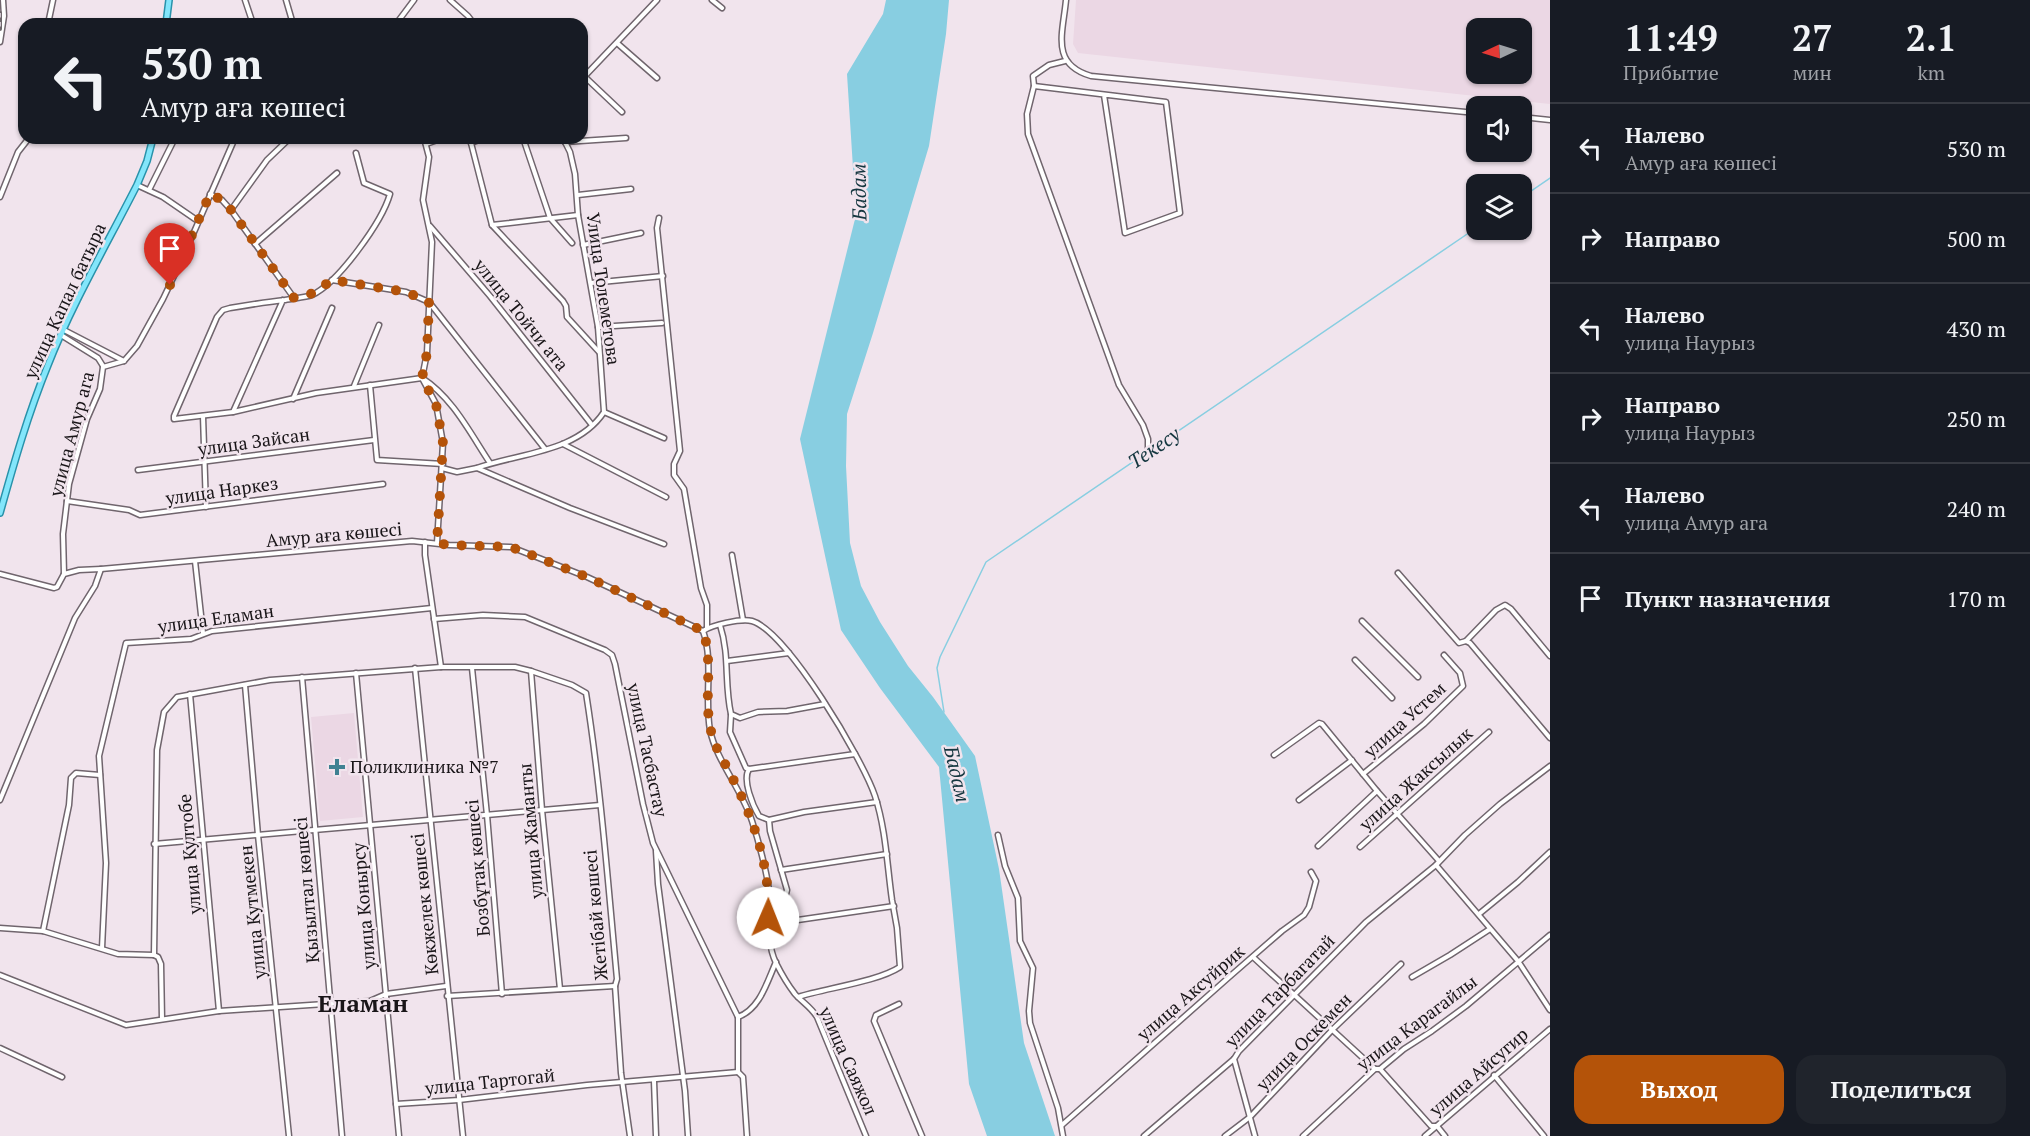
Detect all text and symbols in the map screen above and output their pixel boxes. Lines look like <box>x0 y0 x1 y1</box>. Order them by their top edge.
text: 11:49 <box>1624 14 1718 61</box>
text: 27 <box>1792 14 1833 61</box>
text: 2.1 <box>1906 14 1957 61</box>
north arrow <box>1466 18 1532 84</box>
map controls <box>1466 18 1532 240</box>
text: 530 m <box>141 35 262 91</box>
icon: left <box>42 42 120 120</box>
text: Прибытие <box>1623 59 1719 86</box>
text: мин <box>1793 59 1832 86</box>
text: km <box>1918 59 1945 86</box>
text: Амур аға көшесі <box>141 89 346 125</box>
button: sound <box>1466 96 1532 162</box>
text: Налево <box>1625 120 1705 149</box>
icon: left <box>1574 132 1607 165</box>
text: 530 m <box>1946 134 2006 163</box>
text: Амур аға көшесі <box>1625 149 1777 176</box>
water label: Бадам <box>845 163 873 222</box>
button: layers <box>1466 174 1532 240</box>
street label: Улица Толеметова <box>581 211 627 367</box>
street label: улица Капал батыра <box>17 219 111 383</box>
icon: right <box>1574 222 1607 255</box>
pin <box>144 223 195 285</box>
text: Направо <box>1625 224 1720 253</box>
text: 500 m <box>1946 224 2006 253</box>
icon: arrive <box>153 232 186 265</box>
street label: улица Тойчи ата <box>469 253 574 375</box>
text: Налево <box>1625 300 1705 329</box>
icon: left <box>1574 312 1607 345</box>
text: 430 m <box>1946 314 2006 343</box>
text: улица Наурыз <box>1625 329 1755 356</box>
street label: улица Амур ага <box>43 368 99 500</box>
text: Направо <box>1625 390 1720 419</box>
icon: right <box>1574 402 1607 435</box>
text: 250 m <box>1946 404 2006 433</box>
text: улица Наурыз <box>1625 419 1755 446</box>
water label: Текесу <box>1122 420 1186 475</box>
street label: улица Зайсан <box>195 421 311 461</box>
street label: улица Наркез <box>163 470 280 510</box>
text: Налево <box>1625 480 1705 509</box>
icon: left <box>1574 492 1607 525</box>
text: 240 m <box>1946 494 2006 523</box>
text: улица Амур ага <box>1625 509 1768 536</box>
street label: Амур аға көшесі <box>265 516 403 552</box>
icon: arrive <box>1574 582 1607 615</box>
text: Пункт назначения <box>1625 584 1830 613</box>
text: 170 m <box>1946 584 2006 613</box>
street label: улица Еламан <box>155 598 275 638</box>
street label: улица Устем <box>1357 676 1451 763</box>
street label: улица Тасбастау <box>622 680 674 820</box>
street label: улица Жаксылык <box>1353 721 1477 836</box>
water label: Бадам <box>938 742 977 805</box>
place label: Поликлиника №7 <box>350 754 499 778</box>
marker: Поликлиника №7 <box>328 758 346 776</box>
street label: улица Жаманты <box>512 762 548 901</box>
street label: улица Култобе <box>172 793 206 916</box>
street label: Бозбұтақ көшесі <box>459 798 495 938</box>
street label: Қызылтал көшесі <box>288 816 324 964</box>
street label: Көкжелек көшесі <box>405 832 443 976</box>
street label: улица Конырсу <box>345 841 381 971</box>
street label: улица Кутмекен <box>233 844 271 981</box>
street label: Жетібай көшесі <box>577 849 613 982</box>
position arrow <box>736 886 800 950</box>
street label: улица Тарбагатай <box>1218 929 1340 1053</box>
street label: улица Аксуйрик <box>1131 939 1249 1046</box>
street label: улица Карагайлы <box>1350 969 1482 1076</box>
district label: Еламан <box>318 987 408 1019</box>
street label: улица Оскемен <box>1250 987 1356 1096</box>
street label: улица Саяжол <box>814 1002 884 1119</box>
street label: улица Айсугир <box>1423 1022 1533 1121</box>
button: Выход <box>1574 1055 1784 1124</box>
button: Поделиться <box>1796 1055 2006 1124</box>
street label: улица Тартогай <box>423 1062 556 1100</box>

